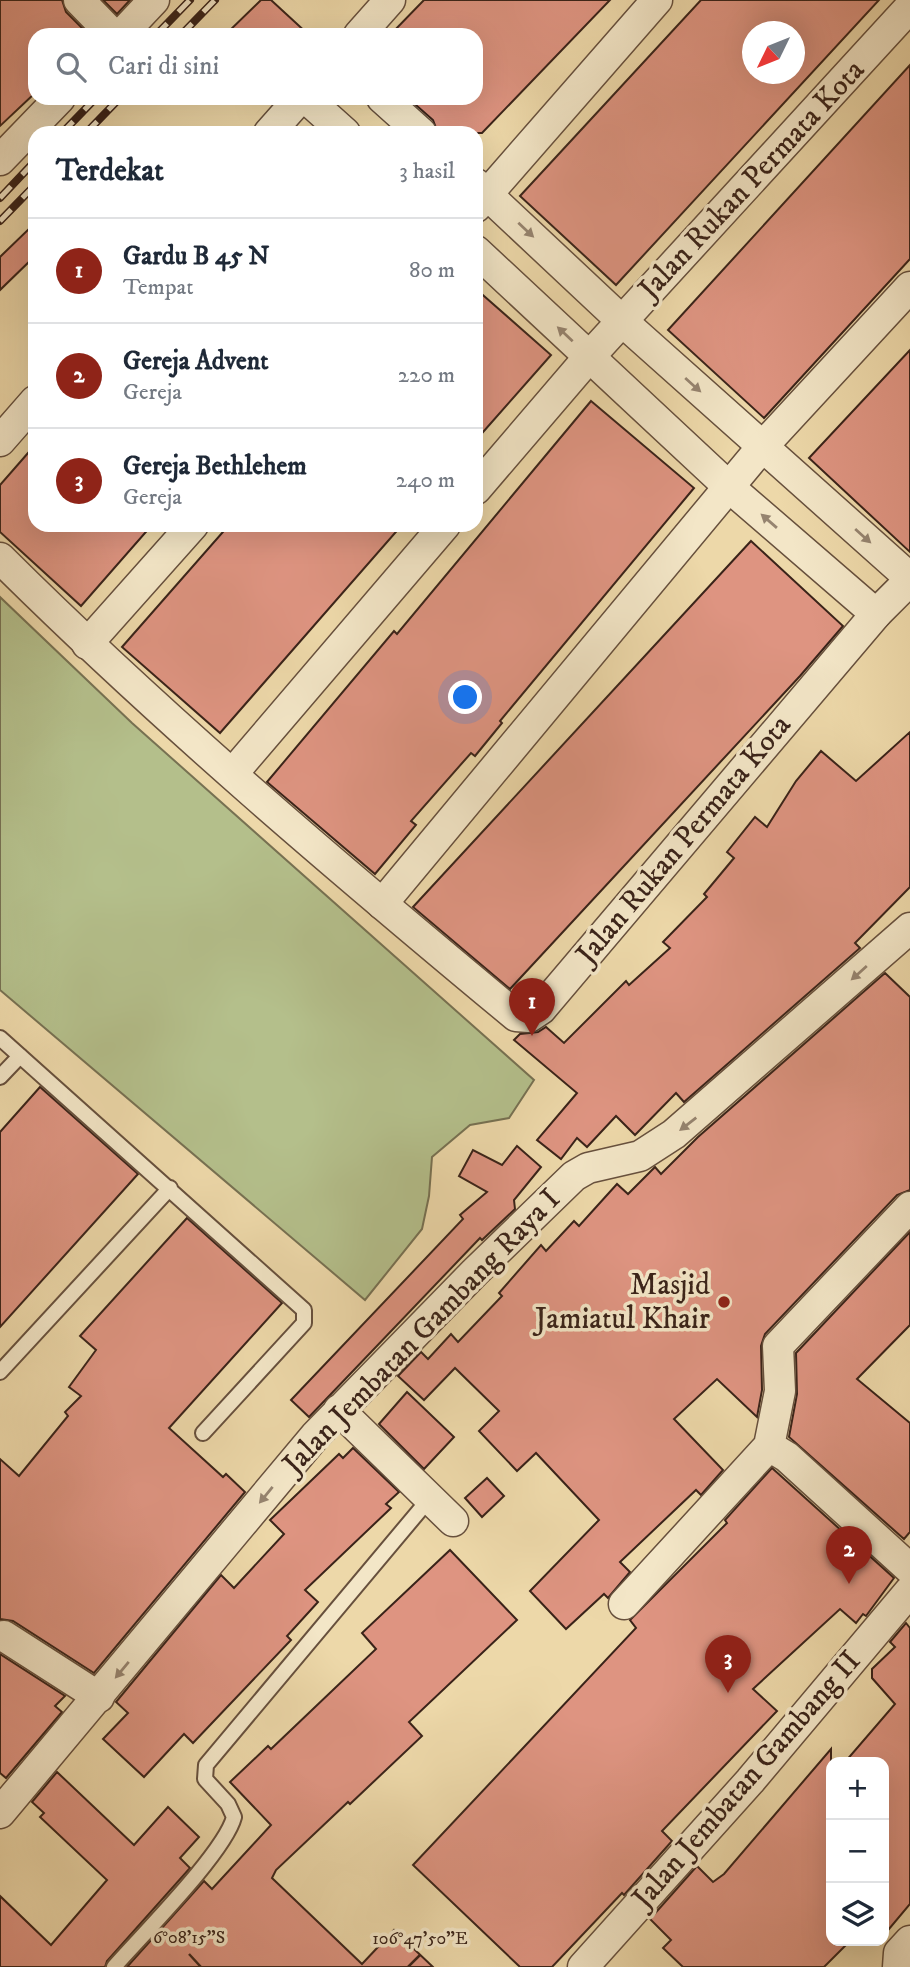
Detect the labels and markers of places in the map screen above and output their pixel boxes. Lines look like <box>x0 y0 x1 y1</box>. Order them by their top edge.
pin: 1 <box>509 978 555 1036</box>
place label: Masjid Jamiatul Khair <box>532 1267 710 1338</box>
marker: Masjid Jamiatul Khair <box>716 1294 732 1310</box>
pin: 2 <box>826 1526 872 1584</box>
pin: 3 <box>705 1635 751 1693</box>

